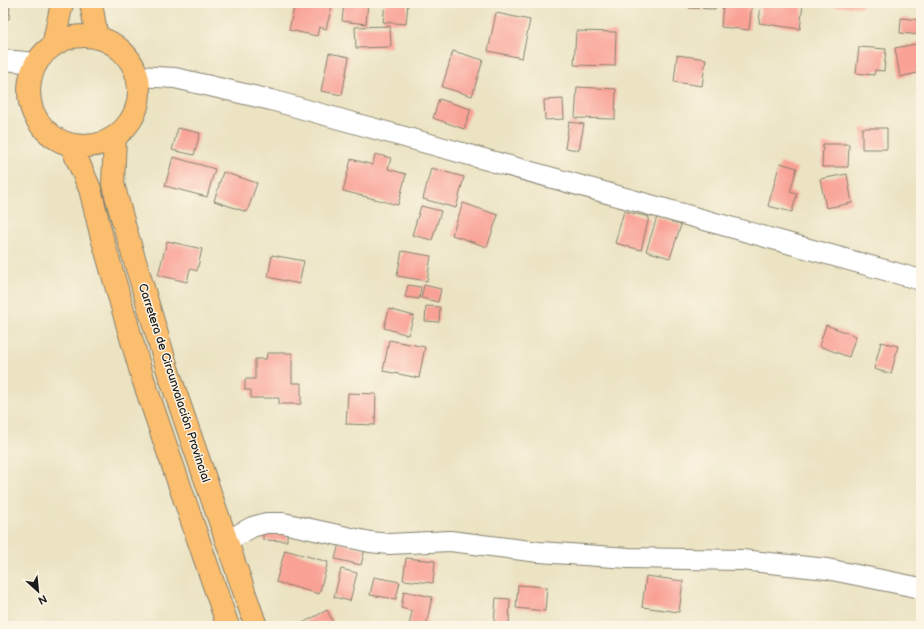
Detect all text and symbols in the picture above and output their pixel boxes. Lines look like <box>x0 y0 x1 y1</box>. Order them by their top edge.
street label: Carretera de Circunvalación Provincial <box>135 282 213 484</box>
north arrow <box>18 571 58 611</box>
text: N <box>36 592 49 607</box>

